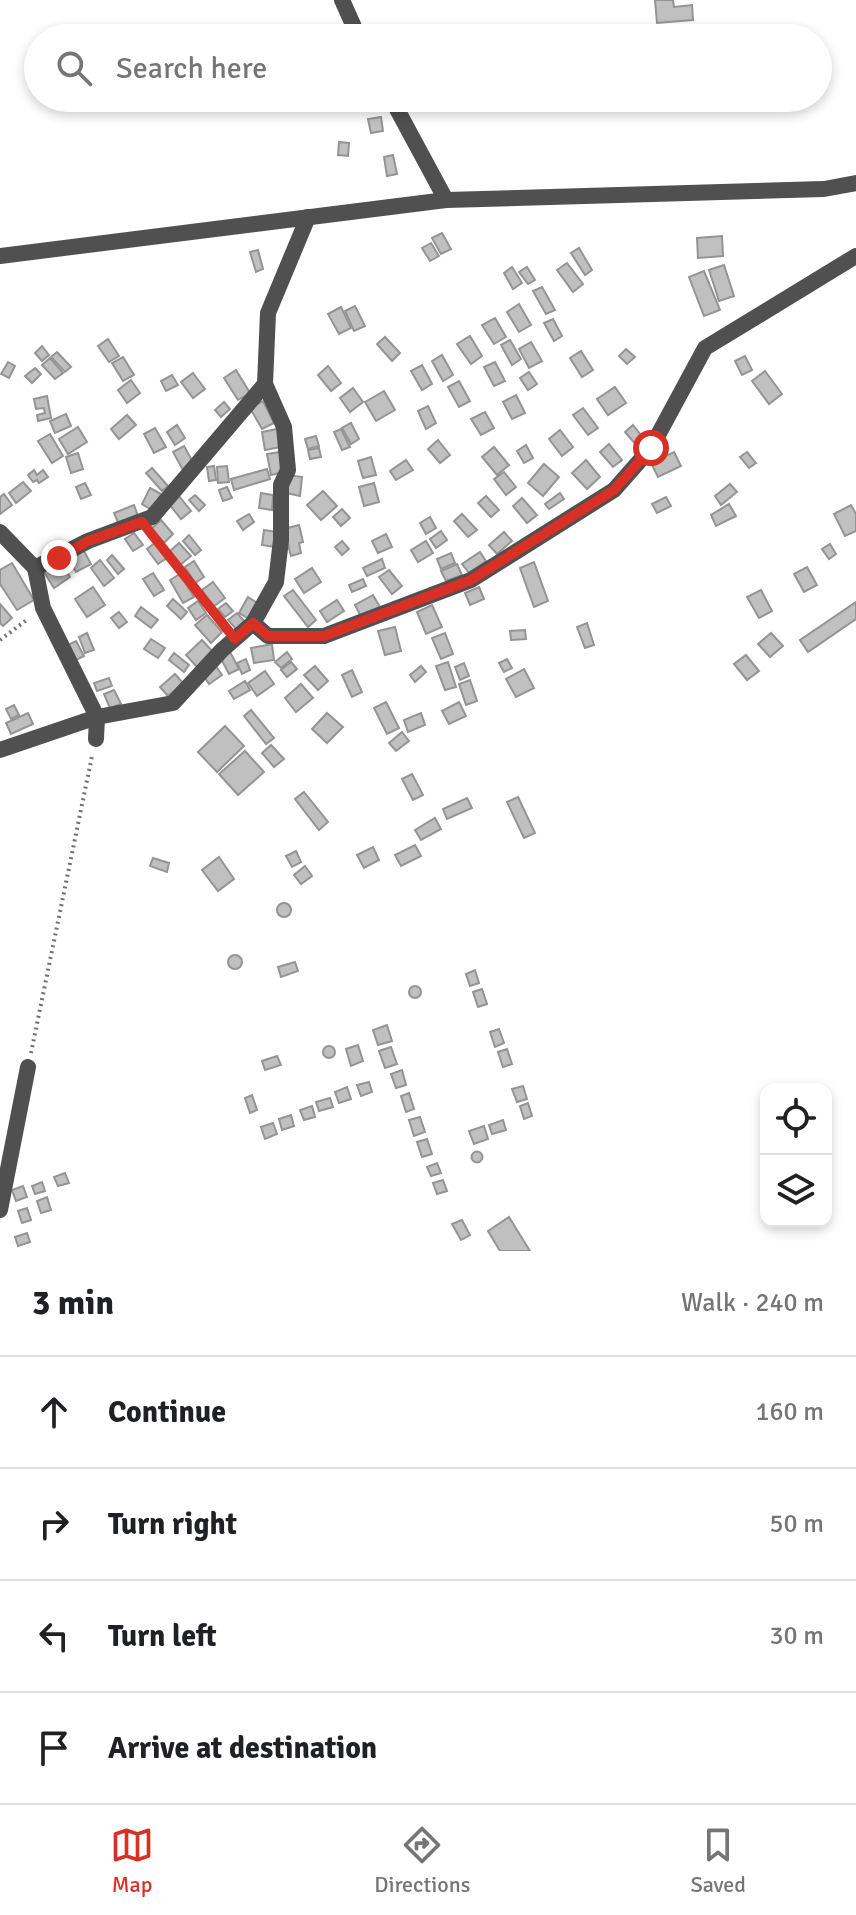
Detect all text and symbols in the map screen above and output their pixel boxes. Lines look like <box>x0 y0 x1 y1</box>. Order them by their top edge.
search box <box>24 24 832 112</box>
icon: search <box>52 46 96 90</box>
text: Search here <box>116 50 267 87</box>
route start <box>633 430 669 466</box>
route end <box>41 540 77 576</box>
map controls <box>760 1083 832 1227</box>
button: locate <box>760 1083 832 1155</box>
button: layers <box>760 1155 832 1227</box>
text: 3 min <box>32 1282 114 1324</box>
text: Walk · 240 m <box>681 1287 824 1319</box>
icon: ahead <box>32 1390 76 1434</box>
text: Continue <box>108 1394 226 1431</box>
text: 160 m <box>755 1396 824 1428</box>
icon: right <box>32 1502 76 1546</box>
text: Turn right <box>108 1506 237 1543</box>
text: 50 m <box>769 1508 824 1540</box>
icon: left <box>32 1614 76 1658</box>
text: Turn left <box>108 1618 217 1655</box>
text: 30 m <box>769 1620 824 1652</box>
icon: arrive <box>32 1726 76 1770</box>
text: Arrive at destination <box>108 1730 377 1767</box>
tab: Map <box>110 1823 154 1898</box>
tab: Directions <box>374 1823 470 1898</box>
tab: Saved <box>691 1823 746 1898</box>

